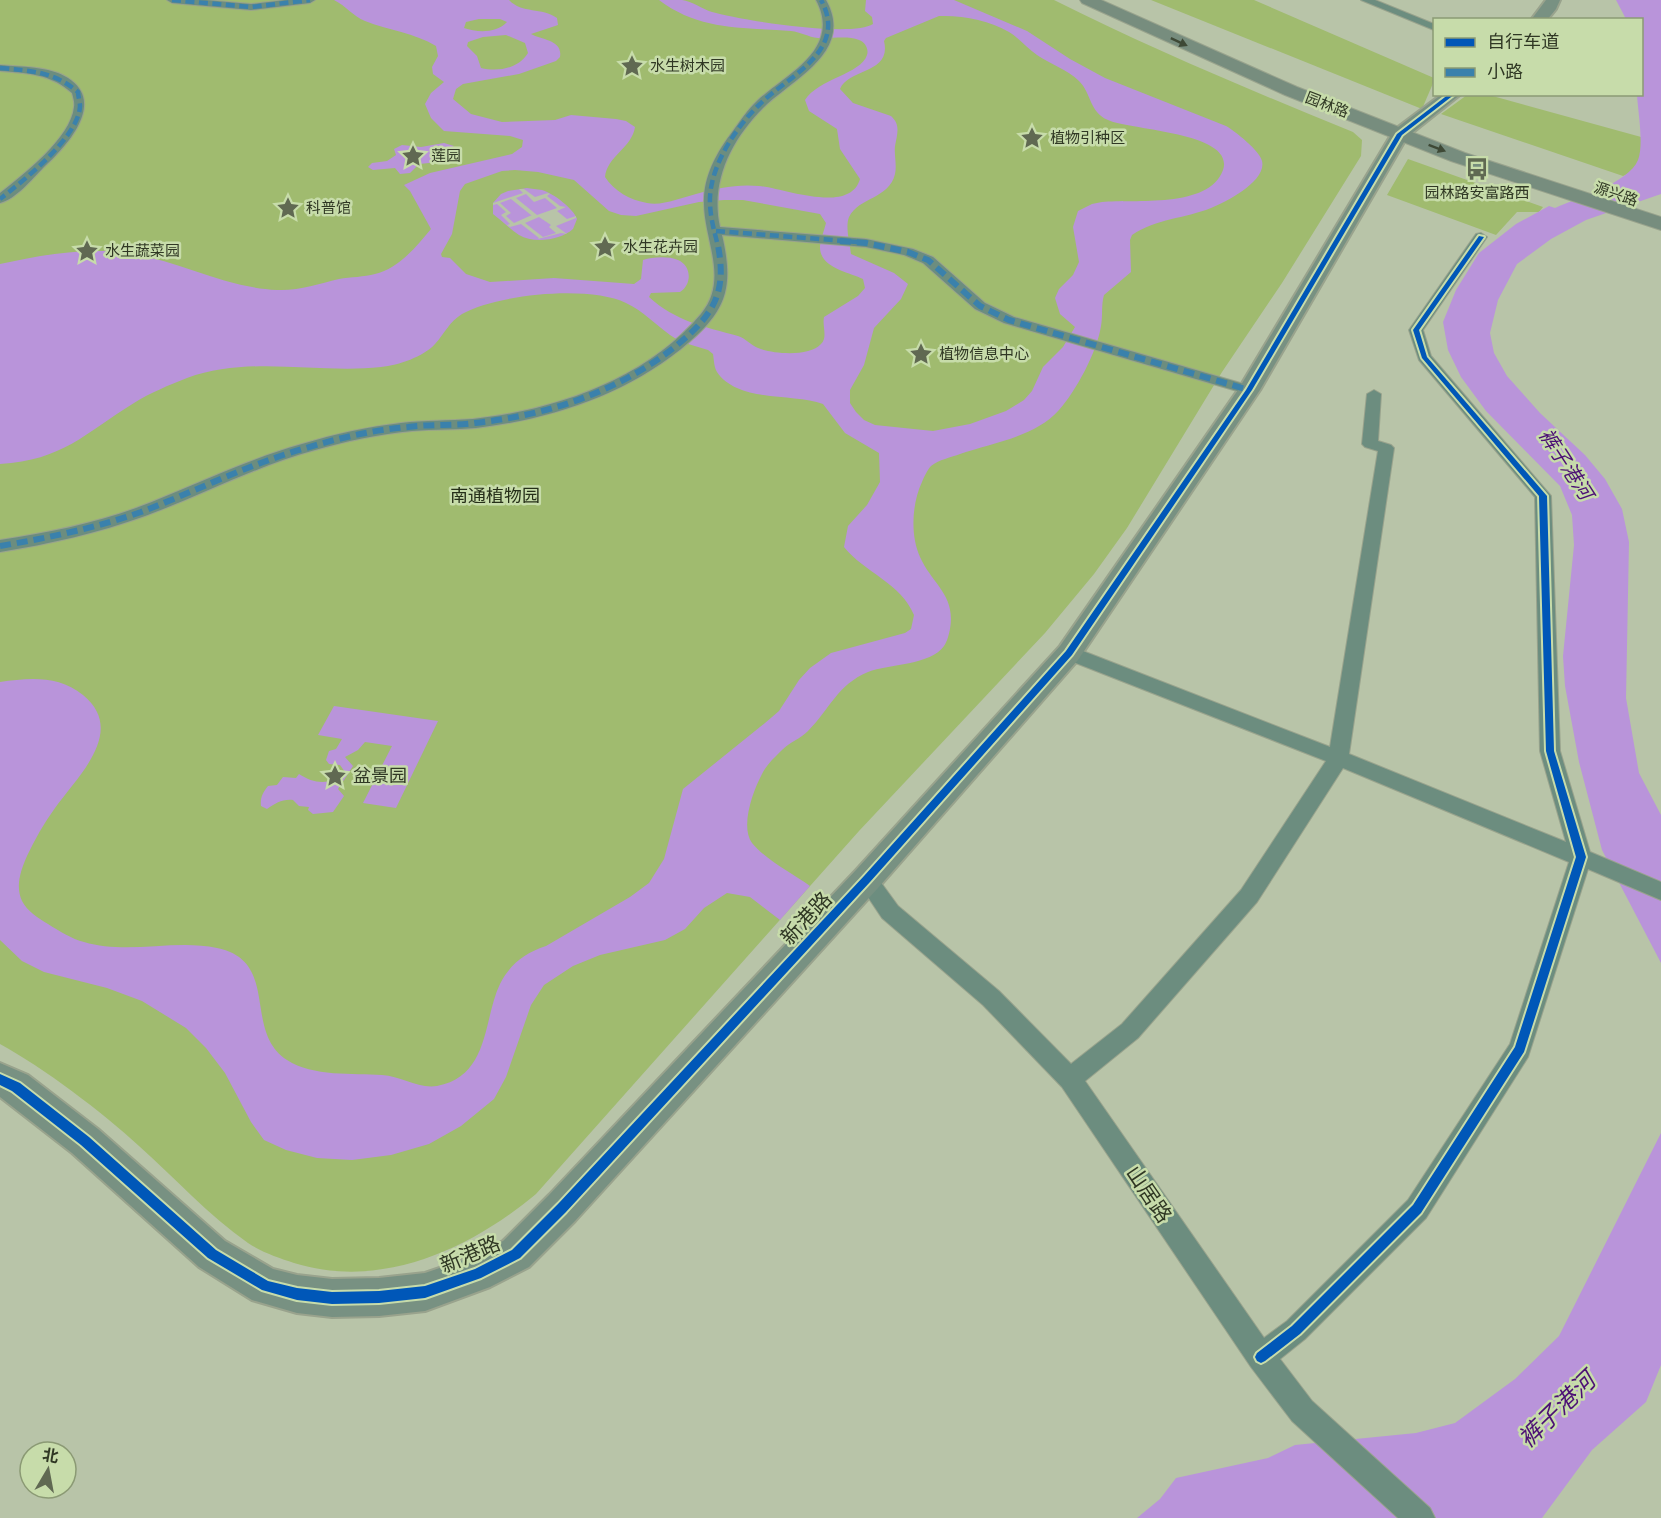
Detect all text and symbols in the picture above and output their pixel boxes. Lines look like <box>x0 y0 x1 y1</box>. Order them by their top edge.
legend <box>1433 18 1643 96</box>
text: 自行车道 <box>1487 31 1559 53</box>
one-way arrow <box>1171 37 1189 47</box>
place icon: 水生树木园 <box>619 53 645 79</box>
place label: 水生树木园 <box>650 57 725 75</box>
text: 小路 <box>1487 61 1523 83</box>
street label: 园林路 <box>1303 89 1351 121</box>
place icon: 植物引种区 <box>1019 125 1045 151</box>
place label: 植物引种区 <box>1050 129 1125 147</box>
place icon: 莲园 <box>400 143 426 169</box>
one-way arrow <box>1428 144 1446 153</box>
place label: 莲园 <box>431 147 461 165</box>
bus stop icon: 园林路安富路西 <box>1464 156 1490 182</box>
street label: 源兴路 <box>1592 178 1640 210</box>
place label: 园林路安富路西 <box>1424 184 1530 202</box>
place icon: 科普馆 <box>275 195 301 221</box>
place label: 科普馆 <box>306 199 351 217</box>
place icon: 水生花卉园 <box>592 234 618 260</box>
place icon: 水生蔬菜园 <box>74 238 100 264</box>
place label: 水生花卉园 <box>623 238 698 256</box>
place label: 水生蔬菜园 <box>105 242 180 260</box>
place icon: 植物信息中心 <box>908 341 934 367</box>
place label: 植物信息中心 <box>939 345 1029 363</box>
water label: 裤子港河 <box>1534 424 1600 507</box>
park label: 南通植物园 <box>450 485 540 507</box>
place icon: 盆景园 <box>322 763 348 789</box>
place label: 盆景园 <box>353 765 407 787</box>
street label: 新港路 <box>775 886 837 950</box>
street label: 山居路 <box>1121 1161 1177 1227</box>
street label: 新港路 <box>436 1230 504 1278</box>
water label: 裤子港河 <box>1513 1364 1604 1453</box>
north arrow <box>18 1440 78 1500</box>
text: 北 <box>41 1445 60 1466</box>

